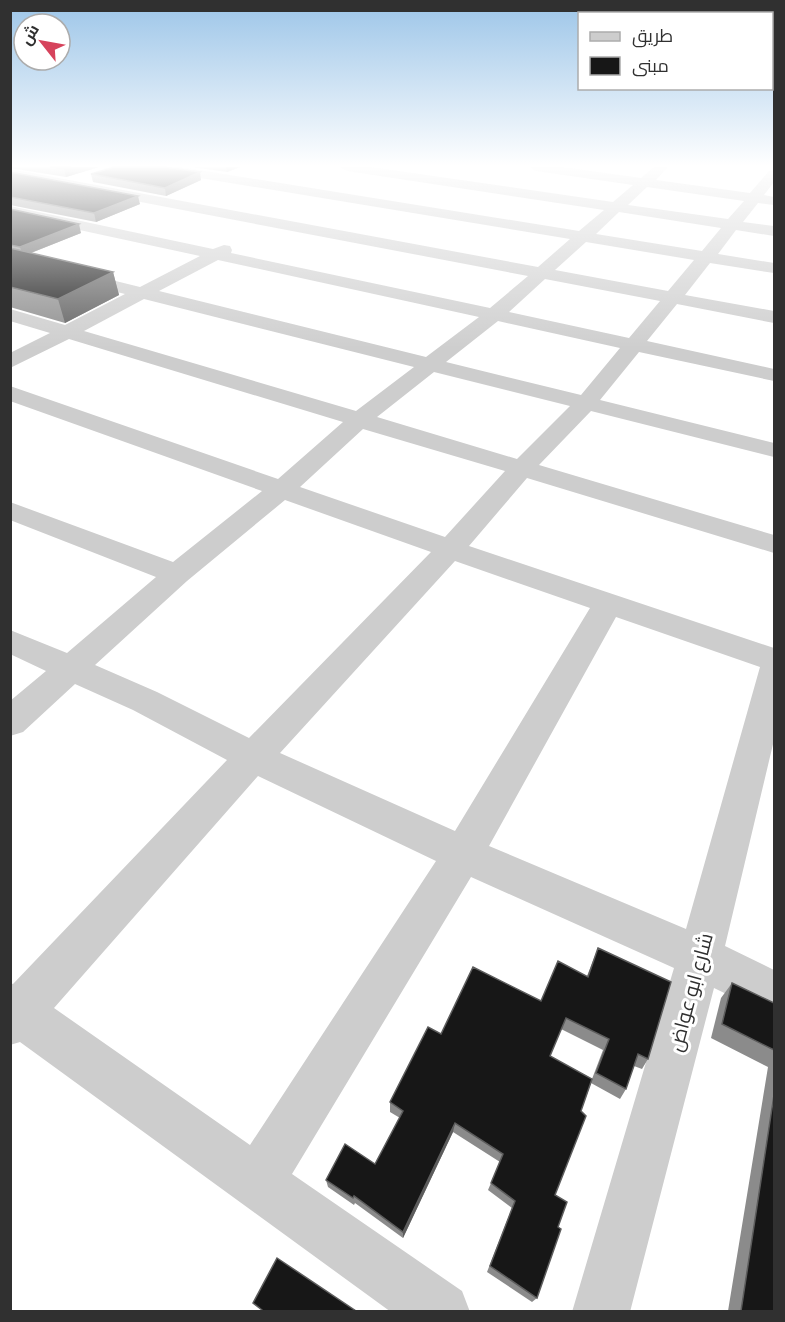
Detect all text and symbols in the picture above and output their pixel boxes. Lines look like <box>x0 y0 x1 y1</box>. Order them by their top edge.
north arrow <box>12 12 72 72</box>
legend <box>578 12 773 90</box>
text: ش <box>14 20 44 49</box>
text: طريق <box>632 23 673 48</box>
text: مبنى <box>632 53 669 77</box>
street label: شارع ابو عواض <box>661 930 720 1054</box>

